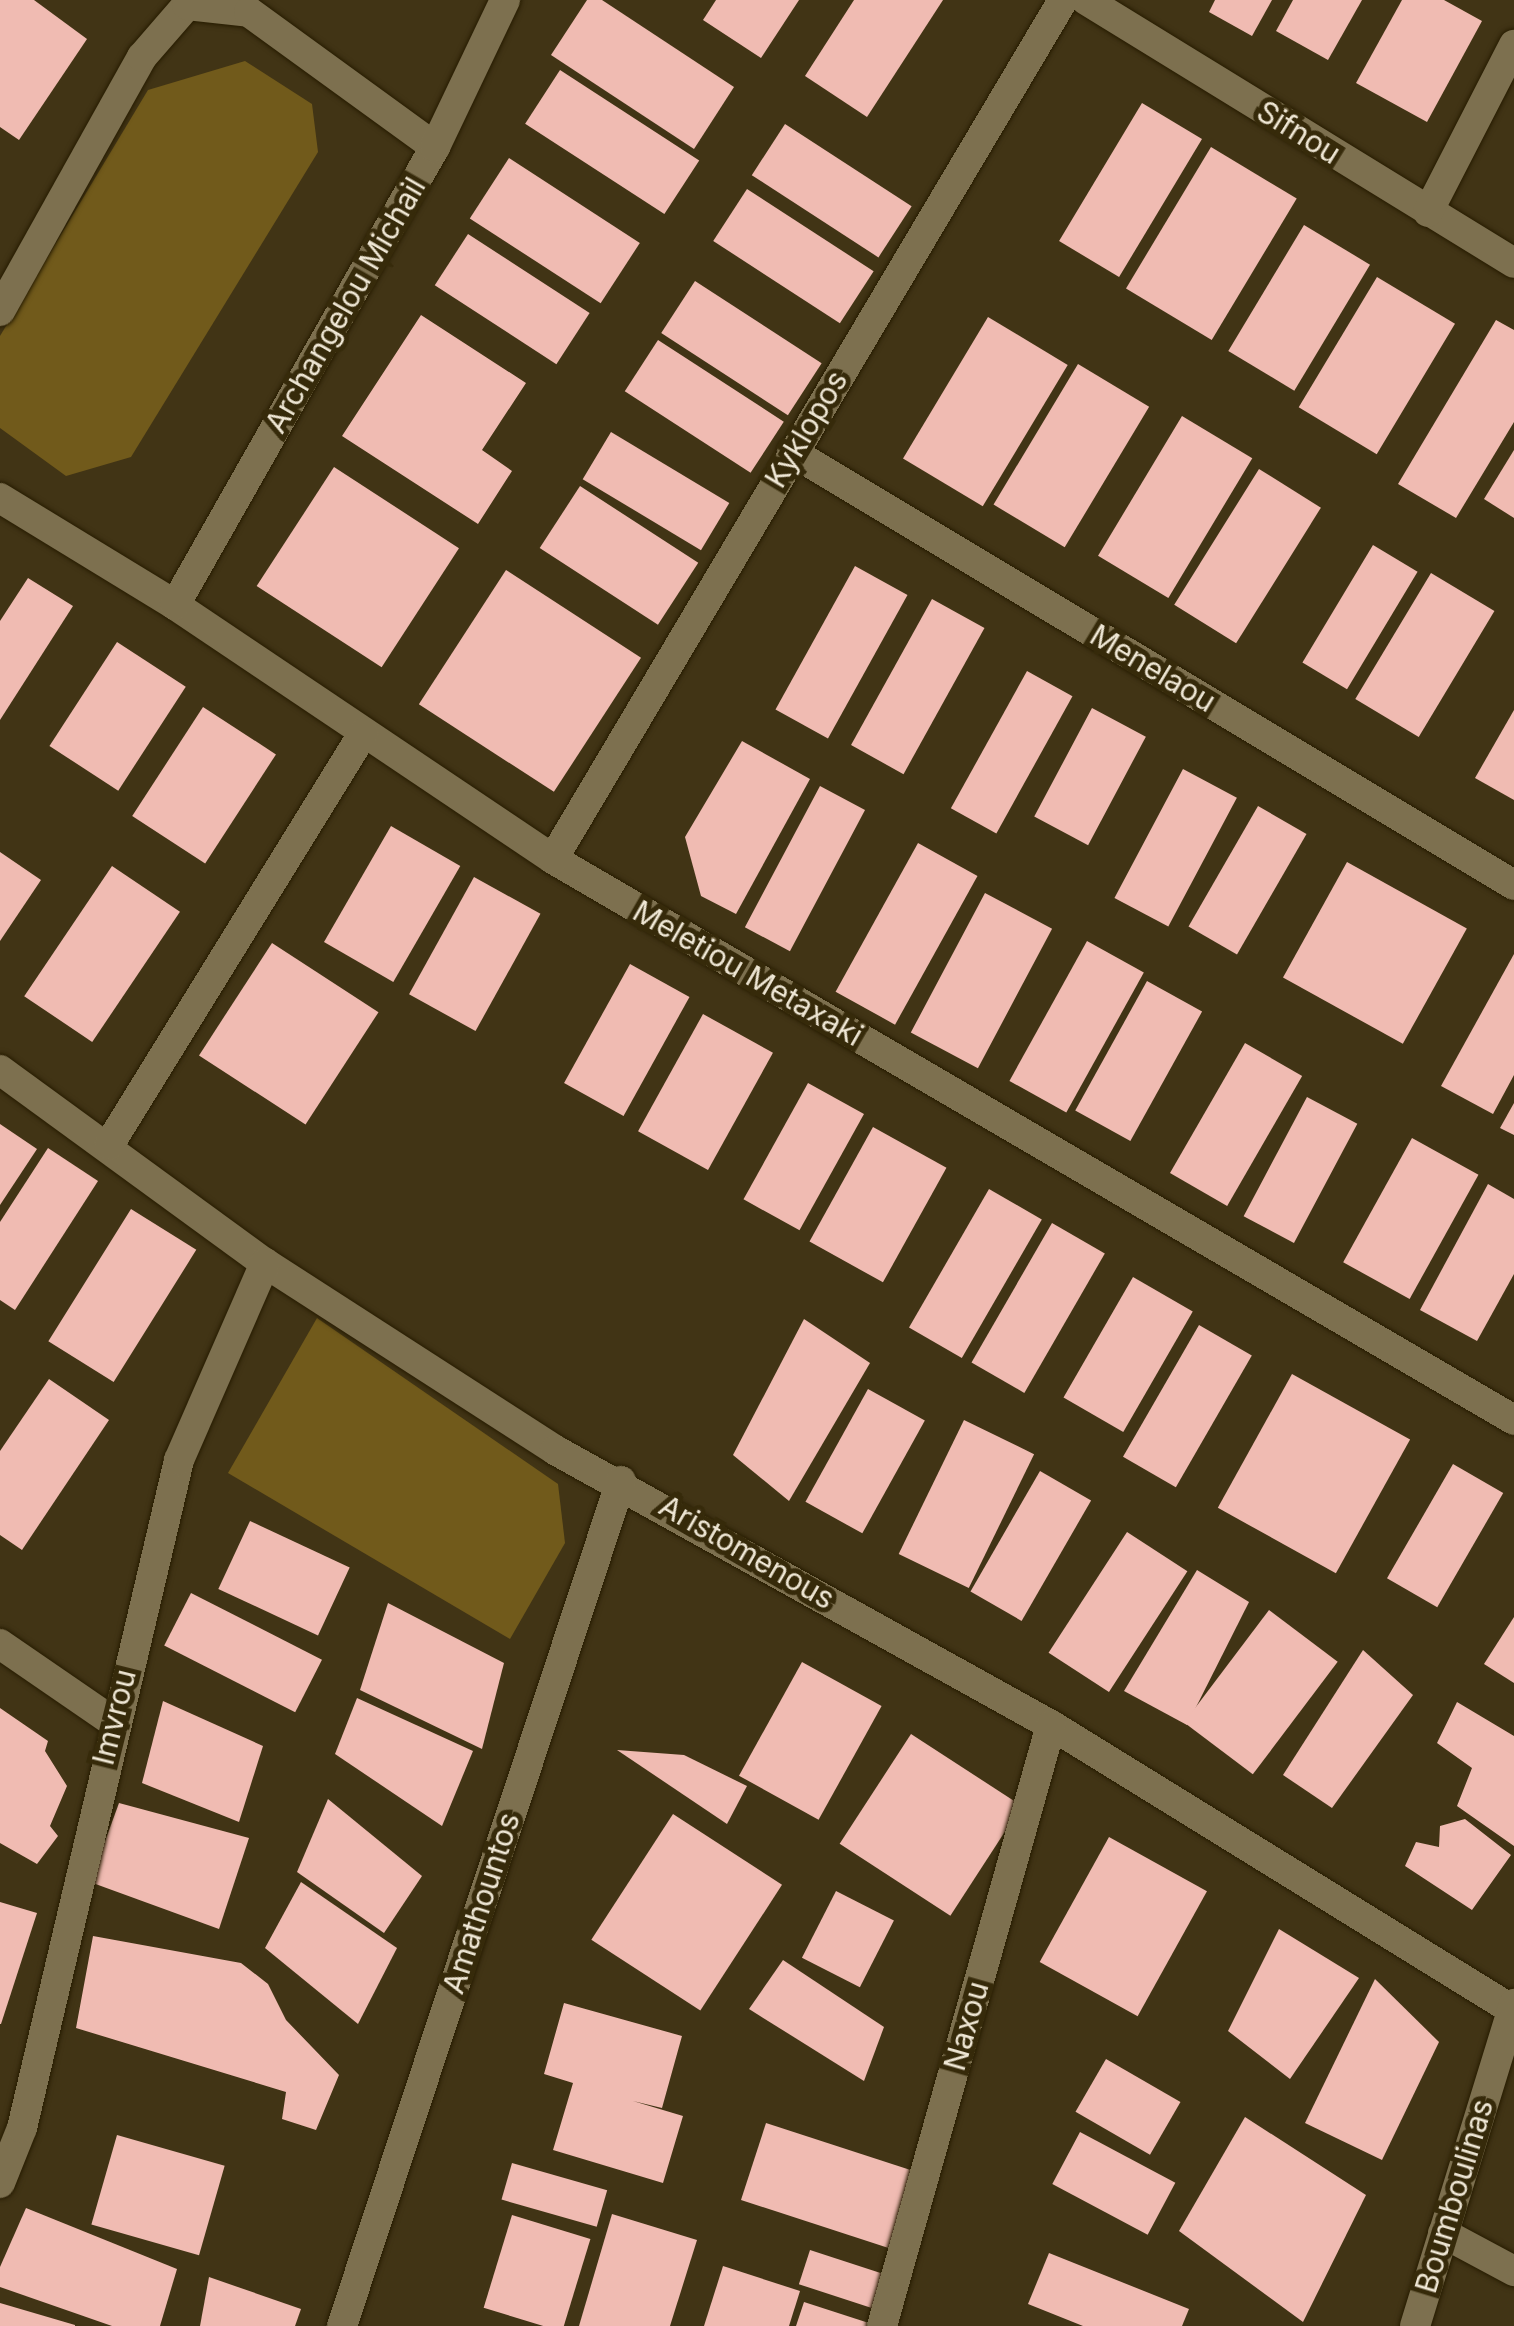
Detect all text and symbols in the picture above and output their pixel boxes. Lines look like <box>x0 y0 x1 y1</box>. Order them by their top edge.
street label: Sifnou <box>1251 93 1347 171</box>
street label: Archangelou Michail <box>257 171 433 439</box>
street label: Kyklopos <box>757 364 855 494</box>
street label: Menelaou <box>1084 617 1222 719</box>
street label: Meletiou Metaxaki <box>627 893 869 1053</box>
street label: Aristomenous <box>653 1487 841 1617</box>
street label: Imvrou <box>85 1665 143 1769</box>
street label: Amathountos <box>435 1808 527 1998</box>
street label: Naxou <box>936 1977 996 2075</box>
street label: Boumboulinas <box>1407 2095 1501 2297</box>

